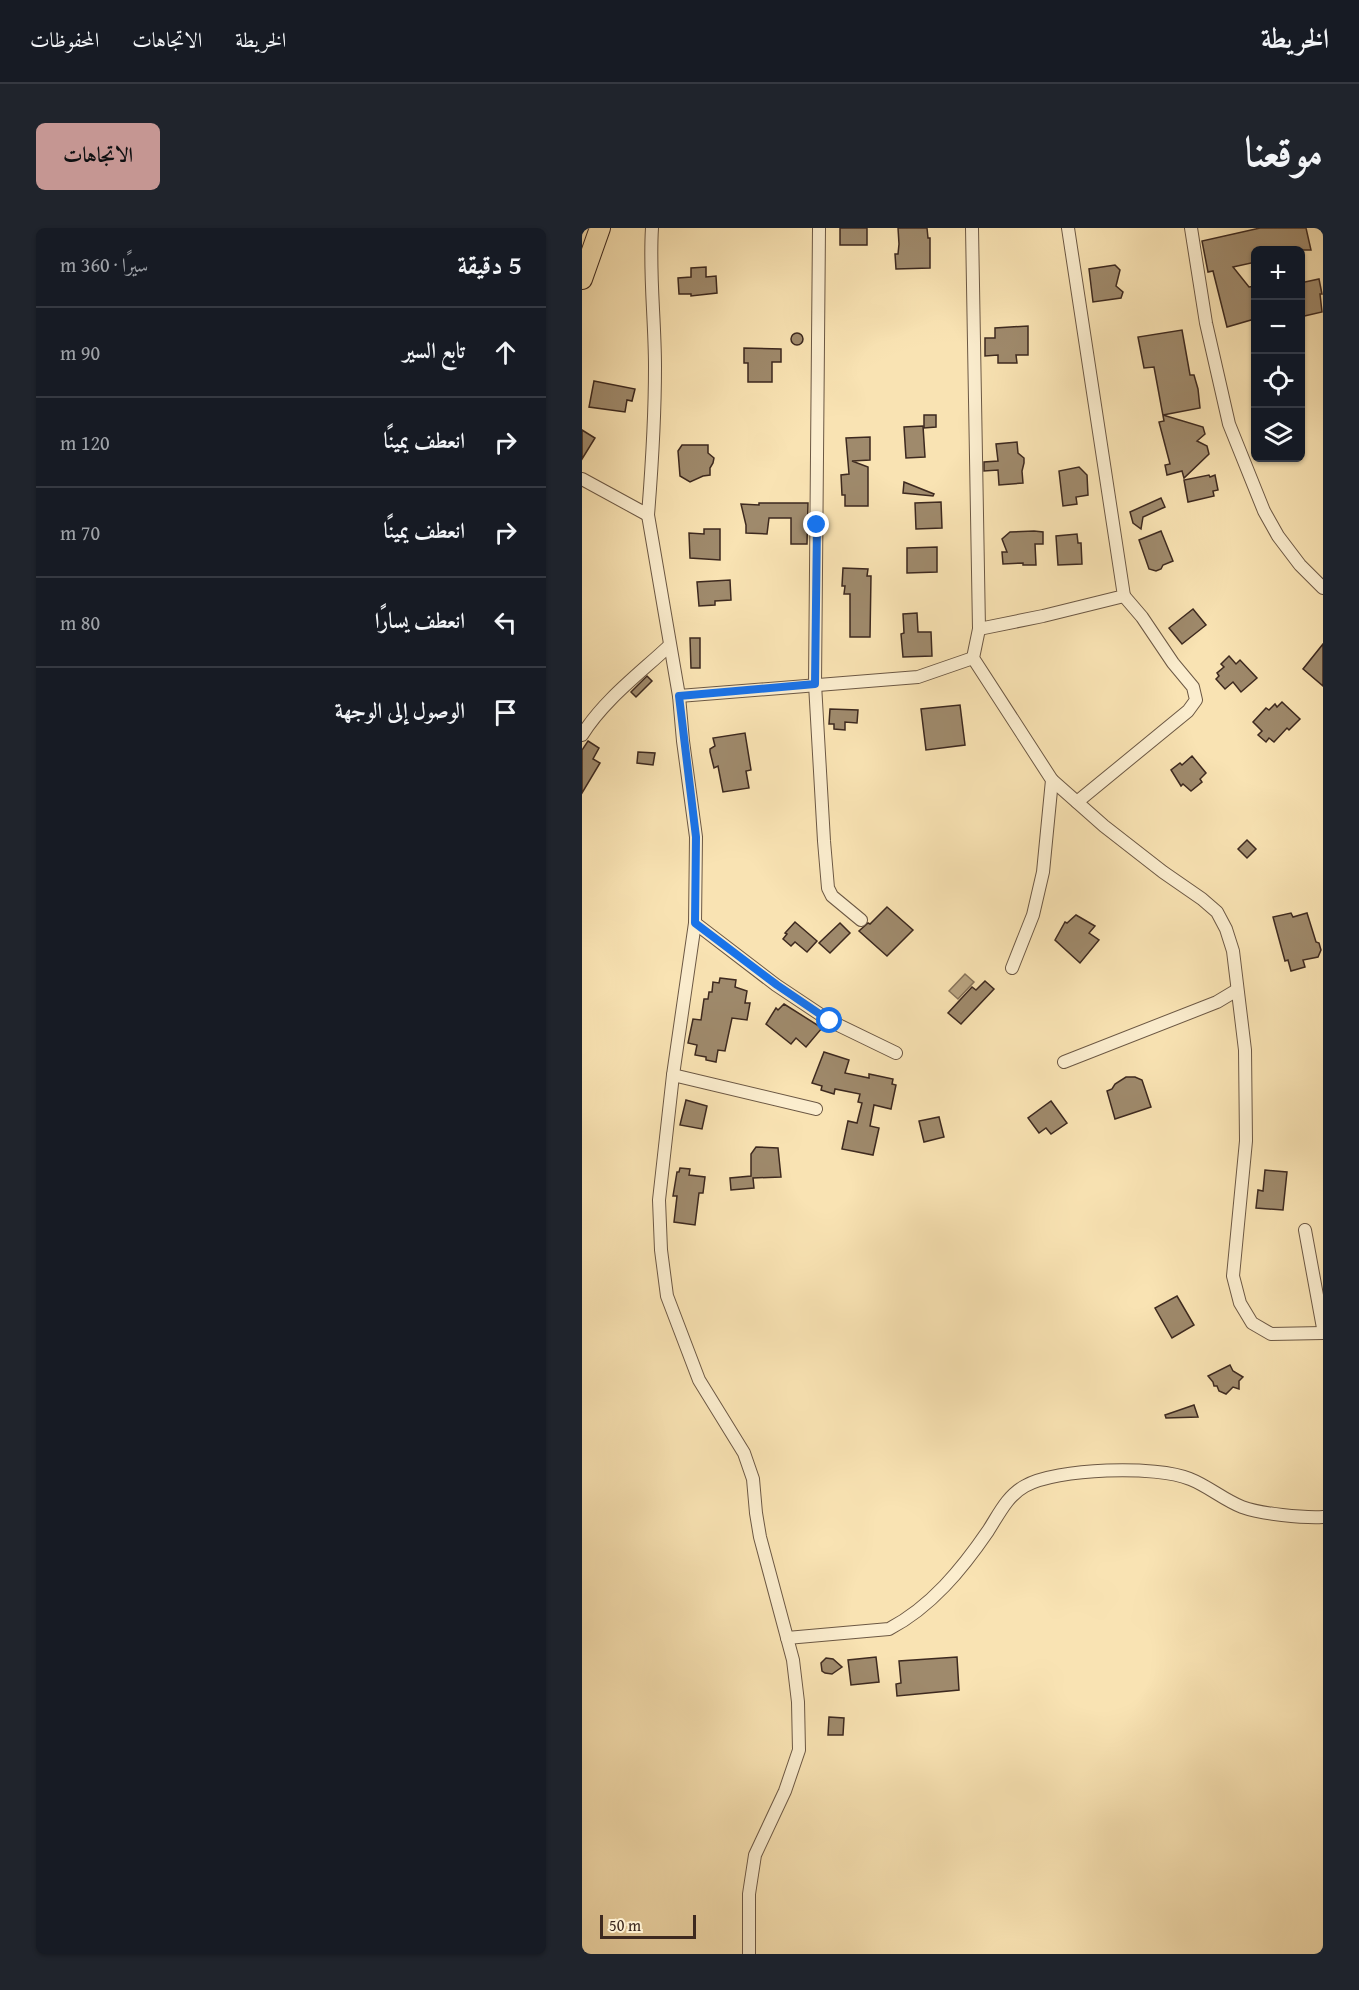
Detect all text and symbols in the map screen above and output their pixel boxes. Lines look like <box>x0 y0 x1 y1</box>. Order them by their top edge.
text: الخريطة <box>1261 17 1329 58</box>
text: المحفوظات <box>30 24 99 55</box>
text: الاتجاهات <box>132 24 202 55</box>
text: الخريطة <box>235 24 286 55</box>
text: موقعنا <box>1245 120 1323 181</box>
button: الاتجاهات <box>36 123 160 190</box>
text: 5 دقيقة <box>457 245 522 284</box>
map controls <box>1251 246 1305 462</box>
button: + <box>1251 246 1305 300</box>
text: سيرًا · 360 m <box>60 250 148 279</box>
button: − <box>1251 300 1305 354</box>
text: تابع السير <box>403 334 465 366</box>
icon: ahead <box>489 336 522 369</box>
text: 90 m <box>60 338 100 367</box>
button: locate <box>1251 354 1305 408</box>
button: layers <box>1251 408 1305 462</box>
text: انعطف يمينًا <box>384 424 465 456</box>
icon: right <box>489 426 522 459</box>
text: 120 m <box>60 428 110 457</box>
route end <box>803 511 829 537</box>
text: انعطف يمينًا <box>384 514 465 546</box>
icon: right <box>489 516 522 549</box>
text: 70 m <box>60 518 100 547</box>
text: انعطف يسارًا <box>375 604 465 636</box>
icon: left <box>489 606 522 639</box>
text: 80 m <box>60 608 100 637</box>
text: الوصول إلى الوجهة <box>335 694 465 726</box>
icon: arrive <box>489 696 522 729</box>
route start <box>816 1007 842 1033</box>
scale bar <box>600 1912 696 1940</box>
text: 50 m <box>609 1913 641 1937</box>

